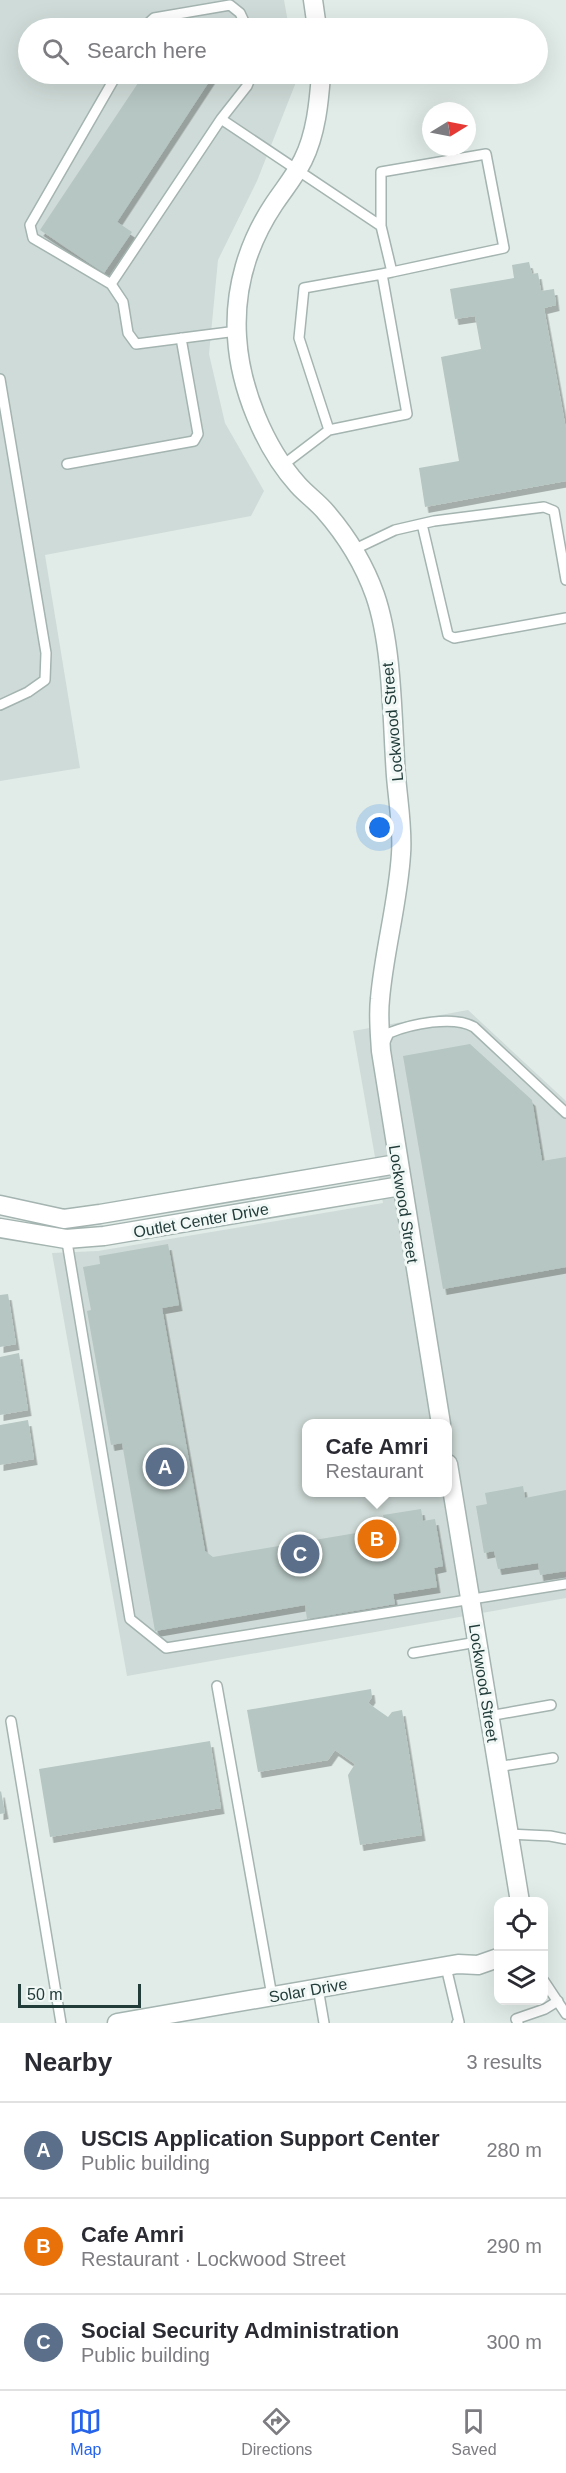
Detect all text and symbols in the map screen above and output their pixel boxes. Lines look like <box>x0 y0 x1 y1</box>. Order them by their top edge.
search box <box>18 18 548 84</box>
icon: search <box>39 35 72 68</box>
text: Search here <box>87 38 207 63</box>
north arrow <box>422 102 476 156</box>
street label: Lockwood Street <box>379 661 406 782</box>
your location <box>365 813 394 842</box>
street label: Lockwood Street <box>386 1144 421 1265</box>
street label: Outlet Center Drive <box>132 1200 270 1241</box>
popup <box>302 1419 452 1497</box>
text: Cafe Amri <box>325 1434 429 1459</box>
pin: A <box>146 1444 184 1490</box>
text: Restaurant <box>325 1460 423 1482</box>
pin: B <box>358 1516 397 1562</box>
pin: C <box>280 1532 320 1576</box>
street label: Lockwood Street <box>466 1623 501 1744</box>
map controls <box>494 1897 548 2005</box>
button: locate <box>494 1897 548 1951</box>
button: layers <box>494 1951 548 2005</box>
street label: Solar Drive <box>268 1975 349 2006</box>
scale bar <box>18 1981 141 2008</box>
text: 50 m <box>27 1986 63 2003</box>
text: Nearby <box>24 2047 112 2077</box>
text: 3 results <box>466 2051 542 2073</box>
text: USCIS Application Support Center <box>81 2126 440 2151</box>
text: A <box>36 2139 51 2161</box>
text: 280 m <box>486 2139 542 2161</box>
text: Public building <box>81 2152 210 2174</box>
text: Cafe Amri <box>81 2222 184 2247</box>
text: B <box>36 2235 51 2257</box>
text: 290 m <box>486 2235 542 2257</box>
text: Restaurant · Lockwood Street <box>81 2248 346 2270</box>
text: Social Security Administration <box>81 2318 399 2343</box>
text: C <box>36 2331 51 2353</box>
text: 300 m <box>486 2331 542 2353</box>
text: Public building <box>81 2344 210 2366</box>
tab: Map <box>69 2405 102 2459</box>
tab: Directions <box>241 2405 312 2459</box>
tab: Saved <box>451 2405 497 2459</box>

